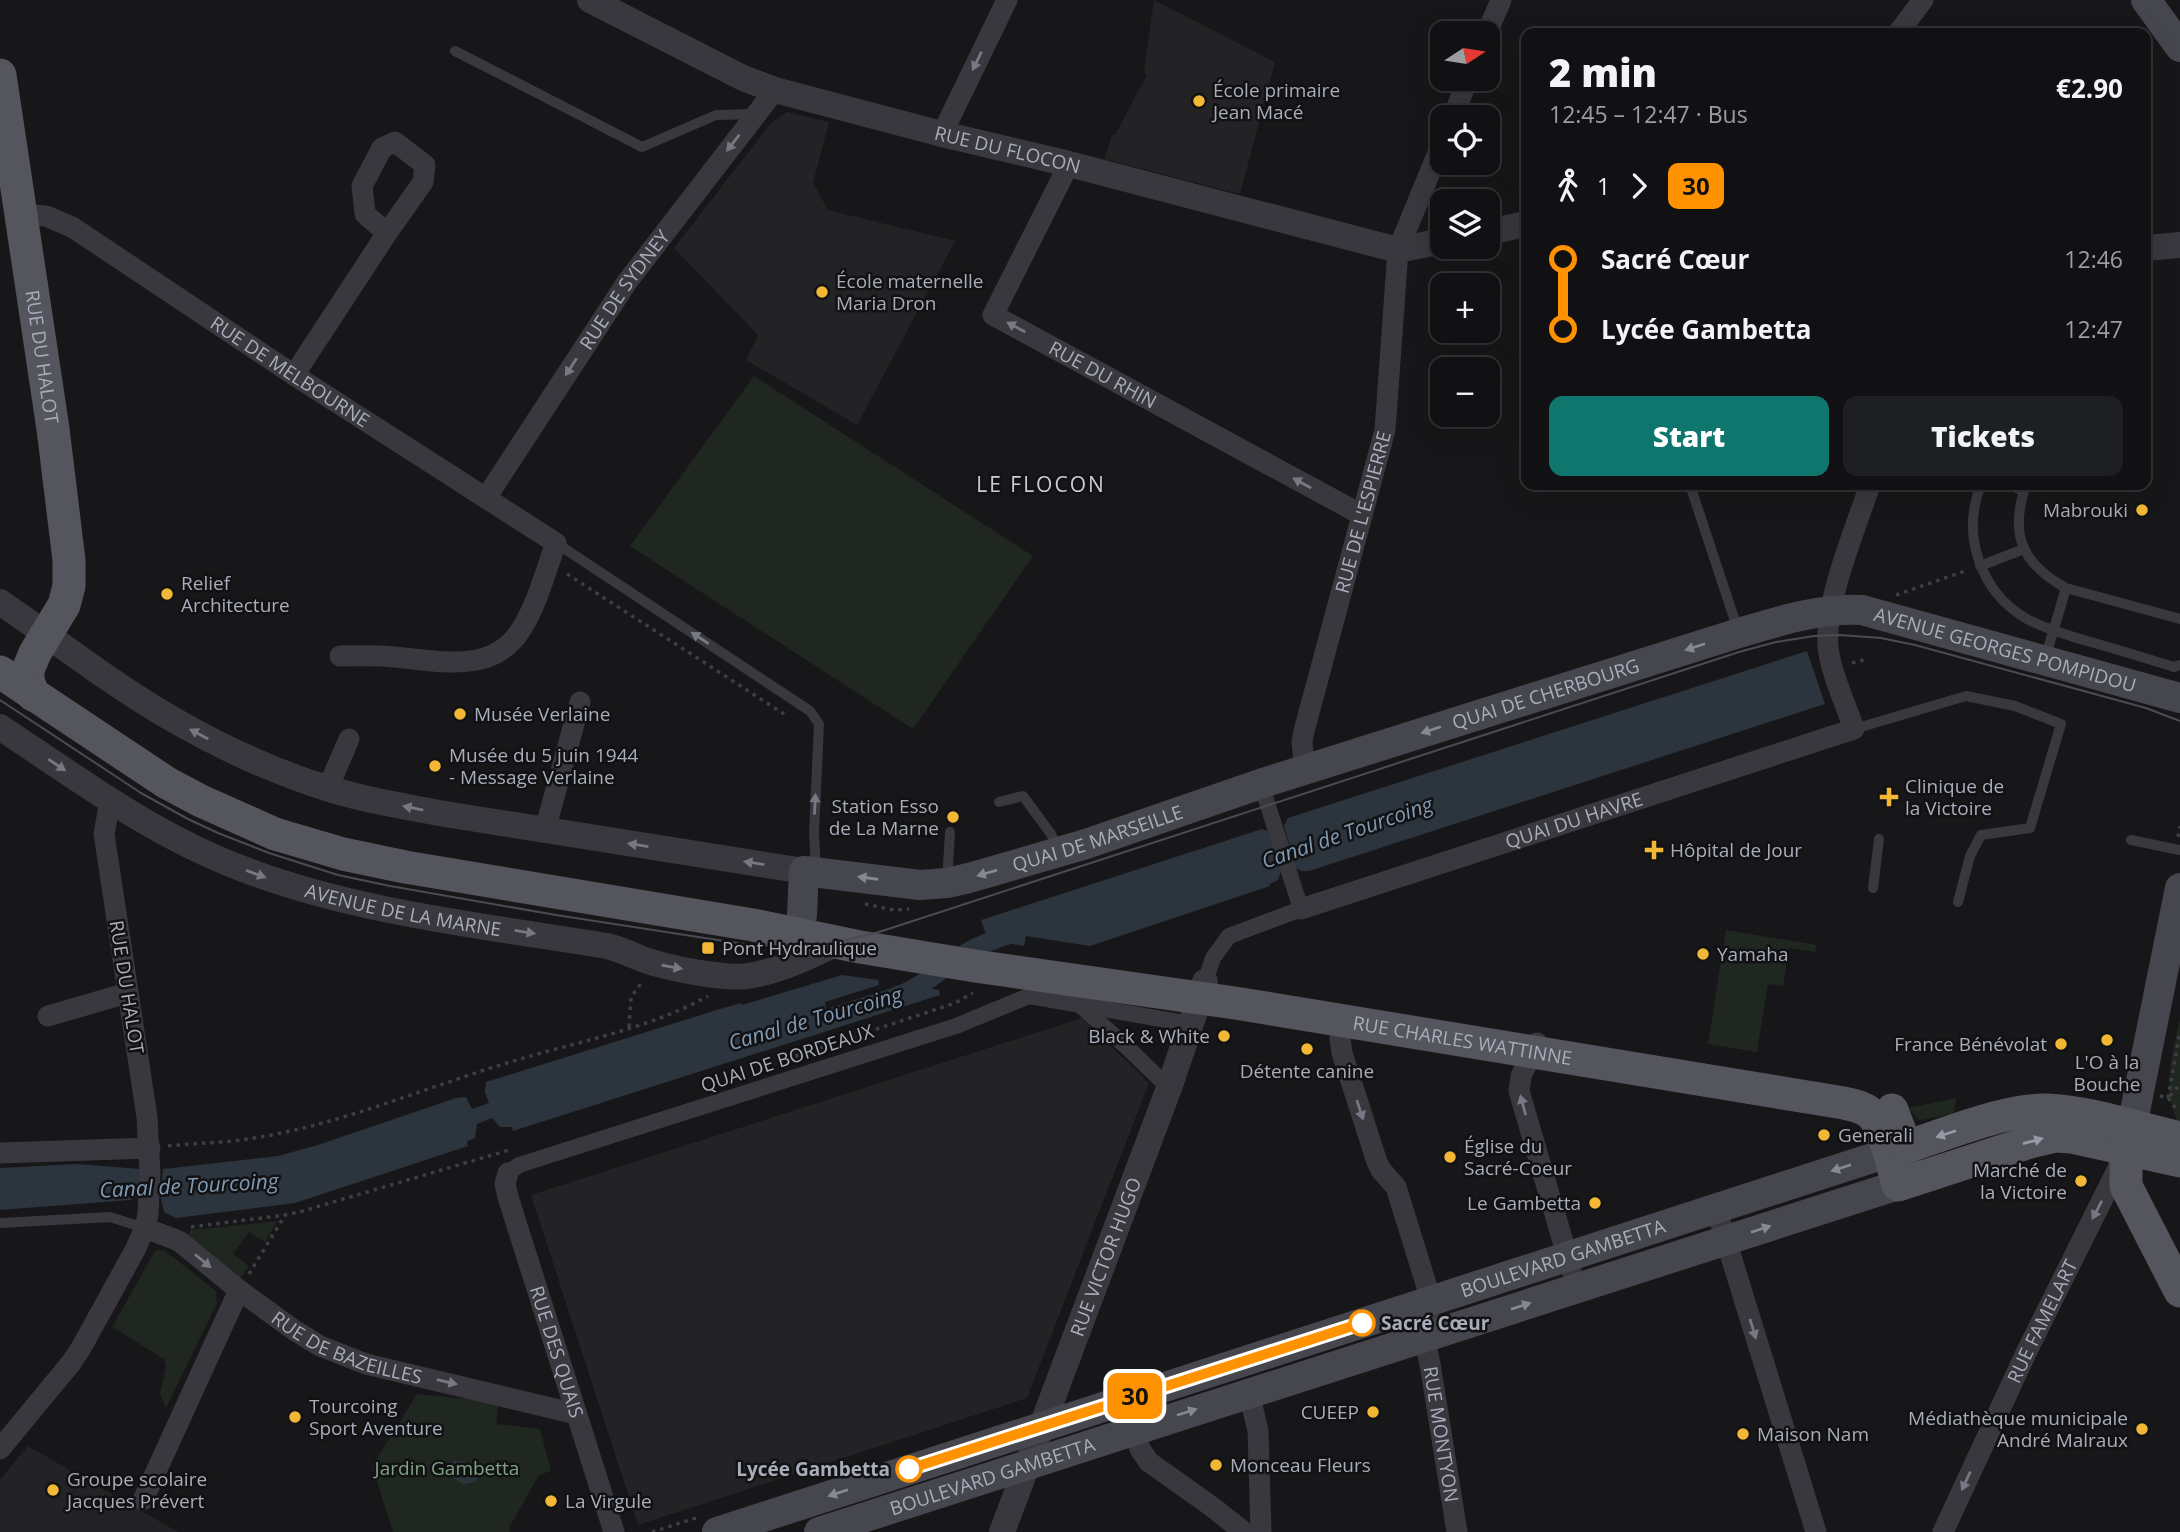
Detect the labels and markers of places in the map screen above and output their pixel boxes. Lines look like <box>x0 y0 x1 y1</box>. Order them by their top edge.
place label: École primaire Jean Macé <box>1211 77 1340 125</box>
marker: École primaire Jean Macé <box>1191 93 1207 109</box>
place label: École maternelle Maria Dron <box>836 268 983 316</box>
marker: École maternelle Maria Dron <box>814 284 830 300</box>
place label: Mabrouki <box>2043 497 2128 523</box>
marker: Mabrouki <box>2134 502 2150 518</box>
place label: Relief Architecture <box>181 570 290 618</box>
marker: Relief Architecture <box>159 586 175 602</box>
place label: Musée Verlaine <box>474 701 610 727</box>
marker: Musée Verlaine <box>452 706 468 722</box>
place label: Musée du 5 juin 1944 - Message Verlaine <box>449 742 639 790</box>
marker: Musée du 5 juin 1944 - Message Verlaine <box>427 758 443 774</box>
place label: Clinique de la Victoire <box>1905 773 2004 821</box>
marker: Clinique de la Victoire <box>1879 787 1899 807</box>
place label: Station Esso de La Marne <box>829 793 939 841</box>
marker: Station Esso de La Marne <box>945 809 961 825</box>
place label: Hôpital de Jour <box>1670 837 1802 863</box>
marker: Hôpital de Jour <box>1644 840 1664 860</box>
place label: Pont Hydraulique <box>722 935 877 961</box>
marker: Pont Hydraulique <box>700 940 716 956</box>
place label: Yamaha <box>1717 941 1789 967</box>
marker: Yamaha <box>1695 946 1711 962</box>
place label: Black & White <box>1088 1023 1210 1049</box>
marker: Black & White <box>1216 1028 1232 1044</box>
place label: France Bénévolat <box>1894 1031 2047 1057</box>
marker: L'O à la Bouche <box>2099 1032 2115 1048</box>
marker: France Bénévolat <box>2053 1036 2069 1052</box>
marker: Détente canine <box>1299 1041 1315 1057</box>
place label: L'O à la Bouche <box>2074 1049 2140 1097</box>
place label: Détente canine <box>1240 1058 1374 1084</box>
place label: Generali <box>1838 1122 1913 1148</box>
marker: Generali <box>1816 1127 1832 1143</box>
place label: Église du Sacré-Coeur <box>1464 1133 1572 1181</box>
marker: Église du Sacré-Coeur <box>1442 1149 1458 1165</box>
place label: Marché de la Victoire <box>1973 1157 2067 1205</box>
marker: Marché de la Victoire <box>2073 1173 2089 1189</box>
place label: Le Gambetta <box>1467 1190 1581 1216</box>
marker: Le Gambetta <box>1587 1195 1603 1211</box>
marker: Sacré Cœur <box>1349 1310 1375 1336</box>
place label: Sacré Cœur <box>1381 1310 1490 1336</box>
place label: Tourcoing Sport Aventure <box>309 1393 443 1441</box>
place label: CUEEP <box>1301 1399 1359 1425</box>
marker: CUEEP <box>1365 1404 1381 1420</box>
place label: Médiathèque municipale André Malraux <box>1908 1405 2128 1453</box>
marker: Tourcoing Sport Aventure <box>287 1409 303 1425</box>
place label: Maison Nam <box>1757 1421 1869 1447</box>
marker: Médiathèque municipale André Malraux <box>2134 1421 2150 1437</box>
marker: Maison Nam <box>1735 1426 1751 1442</box>
place label: Monceau Fleurs <box>1230 1452 1371 1478</box>
place label: Lycée Gambetta <box>736 1456 890 1482</box>
marker: Lycée Gambetta <box>896 1456 922 1482</box>
marker: Monceau Fleurs <box>1208 1457 1224 1473</box>
place label: Groupe scolaire Jacques Prévert <box>65 1466 207 1514</box>
marker: Groupe scolaire Jacques Prévert <box>45 1482 61 1498</box>
place label: La Virgule <box>565 1488 652 1514</box>
marker: La Virgule <box>543 1493 559 1509</box>

